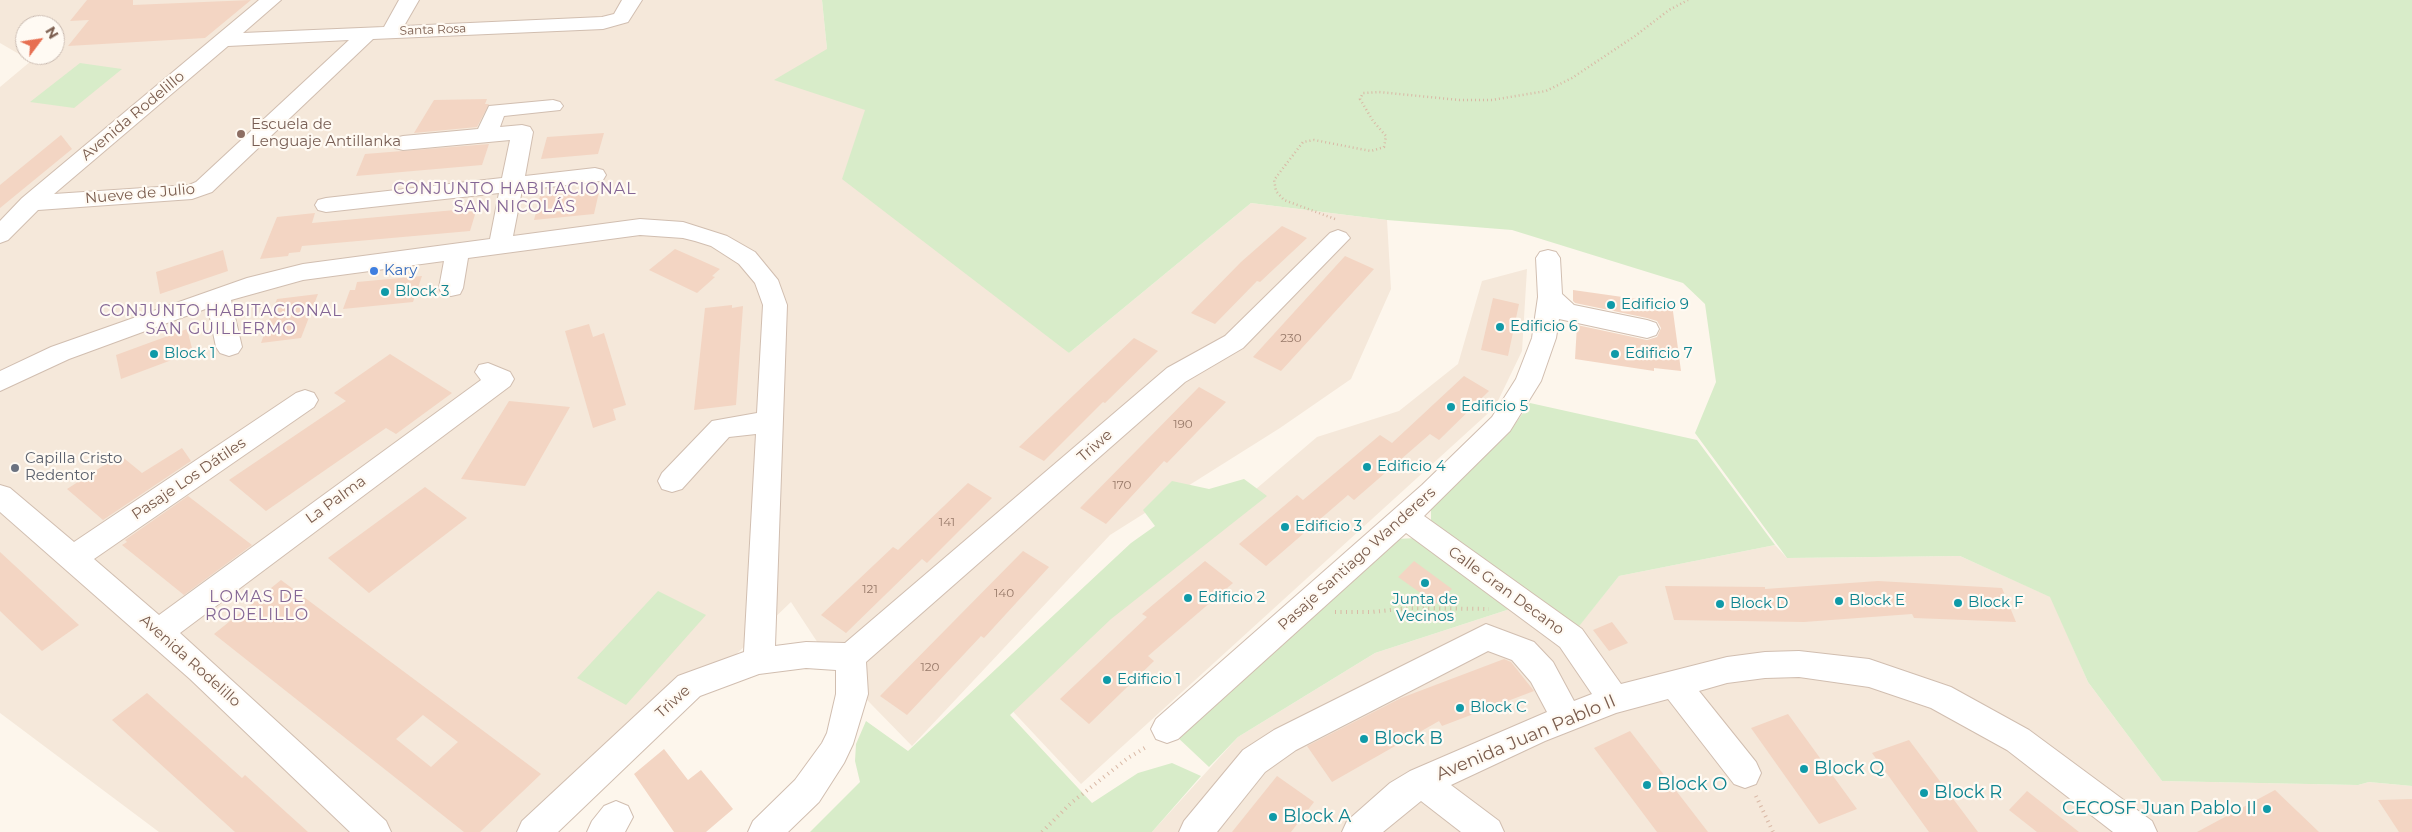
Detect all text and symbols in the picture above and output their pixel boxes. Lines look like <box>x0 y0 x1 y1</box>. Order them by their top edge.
north arrow <box>15 15 65 65</box>
street label: Santa Rosa <box>399 22 467 38</box>
text: N <box>41 23 63 42</box>
street label: Avenida Rodelillo <box>78 67 188 165</box>
place label: Escuela de Lenguaje Antillanka <box>251 116 401 151</box>
marker: Escuela de Lenguaje Antillanka <box>235 128 247 140</box>
district label: CONJUNTO HABITACIONAL SAN NICOLÁS <box>391 179 639 217</box>
street label: Nueve de Julio <box>84 180 196 208</box>
place label: Kary <box>384 262 417 280</box>
marker: Kary <box>368 265 380 277</box>
place label: Block 3 <box>395 283 449 301</box>
marker: Block 3 <box>379 286 391 298</box>
place label: Edificio 9 <box>1621 296 1689 314</box>
marker: Edificio 9 <box>1605 299 1617 311</box>
district label: CONJUNTO HABITACIONAL SAN GUILLERMO <box>97 301 345 339</box>
place label: Edificio 6 <box>1510 318 1578 336</box>
marker: Edificio 6 <box>1494 321 1506 333</box>
house number: 230 <box>1280 331 1302 345</box>
place label: Block 1 <box>164 345 215 363</box>
place label: Edificio 7 <box>1625 345 1693 363</box>
marker: Block 1 <box>148 348 160 360</box>
marker: Edificio 7 <box>1609 348 1621 360</box>
place label: Edificio 5 <box>1461 398 1528 416</box>
marker: Edificio 5 <box>1445 401 1457 413</box>
house number: 190 <box>1173 417 1193 431</box>
street label: Triwe <box>1074 426 1116 466</box>
street label: Pasaje Los Dátiles <box>128 434 250 524</box>
place label: Capilla Cristo Redentor <box>25 450 123 485</box>
place label: Edificio 4 <box>1377 458 1446 476</box>
marker: Edificio 4 <box>1361 461 1373 473</box>
marker: Capilla Cristo Redentor <box>9 462 21 474</box>
street label: La Palma <box>302 472 370 528</box>
house number: 170 <box>1112 478 1132 492</box>
street label: Pasaje Santiago Wanderers <box>1275 483 1439 635</box>
house number: 141 <box>939 515 955 529</box>
place label: Edificio 3 <box>1295 518 1362 536</box>
marker: Edificio 3 <box>1279 521 1291 533</box>
street label: Calle Gran Decano <box>1445 543 1567 639</box>
marker: Junta de Vecinos <box>1419 577 1431 589</box>
house number: 121 <box>862 582 878 596</box>
house number: 140 <box>994 586 1014 600</box>
district label: LOMAS DE RODELILLO <box>204 587 310 625</box>
place label: Edificio 2 <box>1198 589 1265 607</box>
place label: Junta de Vecinos <box>1392 591 1458 626</box>
marker: Edificio 2 <box>1182 592 1194 604</box>
place label: Block E <box>1849 592 1905 610</box>
place label: Block F <box>1968 594 2023 612</box>
place label: Block D <box>1730 595 1788 613</box>
marker: Block E <box>1833 595 1845 607</box>
marker: Block F <box>1952 597 1964 609</box>
marker: Block D <box>1714 598 1726 610</box>
street label: Avenida Rodelillo <box>136 611 244 711</box>
house number: 120 <box>920 660 940 674</box>
place label: Edificio 1 <box>1117 671 1181 689</box>
marker: Edificio 1 <box>1101 674 1113 686</box>
street label: Triwe <box>652 682 694 722</box>
street label: Avenida Juan Pablo II <box>1433 690 1619 786</box>
place label: Block C <box>1470 699 1527 717</box>
marker: Block C <box>1454 702 1466 714</box>
place label: Block B <box>1374 728 1443 750</box>
marker: Block B <box>1358 733 1370 745</box>
place label: Block Q <box>1814 758 1884 780</box>
marker: Block Q <box>1798 763 1810 775</box>
place label: Block O <box>1657 774 1727 796</box>
marker: Block O <box>1641 779 1653 791</box>
place label: Block R <box>1934 782 2002 804</box>
marker: Block R <box>1918 787 1930 799</box>
place label: CECOSF Juan Pablo II <box>2062 798 2257 820</box>
marker: CECOSF Juan Pablo II <box>2261 803 2273 815</box>
place label: Block A <box>1283 806 1351 828</box>
marker: Block A <box>1267 811 1279 823</box>

